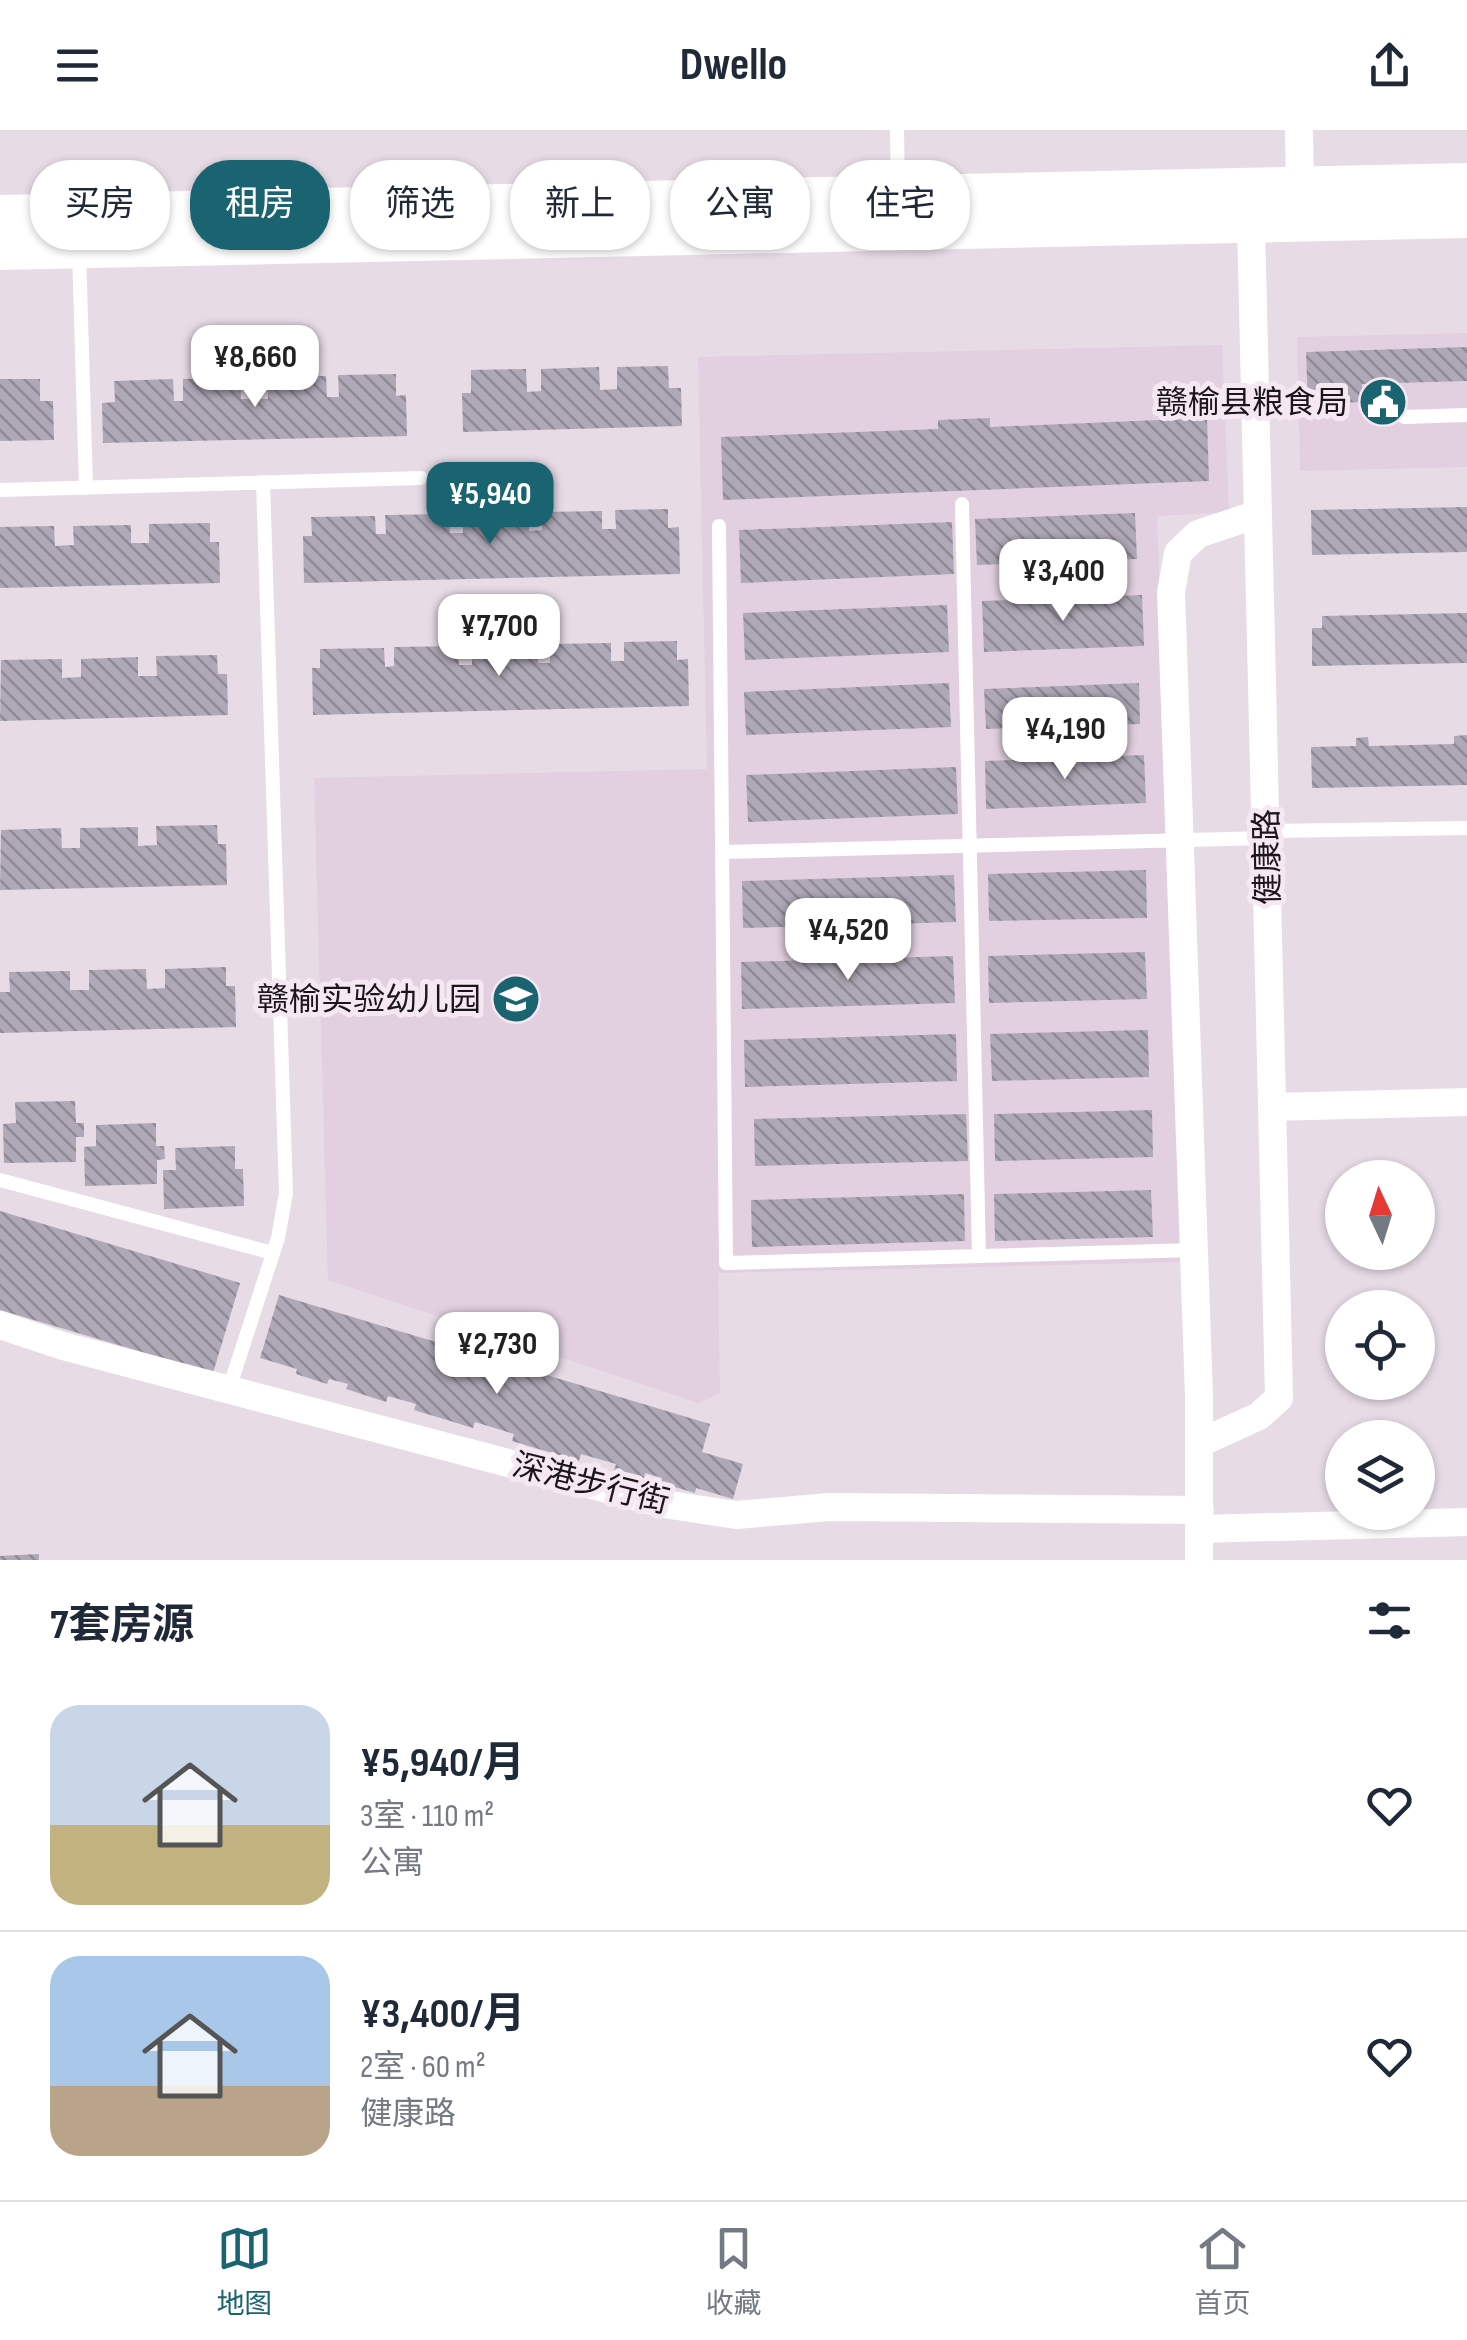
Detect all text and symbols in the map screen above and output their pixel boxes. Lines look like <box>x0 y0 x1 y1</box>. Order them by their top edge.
icon: menu <box>50 38 105 93</box>
text: Dwello <box>680 38 787 93</box>
icon: share <box>1362 38 1417 93</box>
chip: 买房 <box>30 160 170 250</box>
chip: 租房 <box>190 160 330 250</box>
chip: 筛选 <box>350 160 490 250</box>
chip: 新上 <box>510 160 650 250</box>
chip: 公寓 <box>670 160 810 250</box>
chip: 住宅 <box>830 160 970 250</box>
pin: ¥8,660 <box>174 325 336 410</box>
text: ¥8,660 <box>213 338 297 377</box>
public building icon: 赣榆县粮食局 <box>1357 376 1409 428</box>
place label: 赣榆县粮食局 <box>1156 384 1348 423</box>
pin: ¥5,940 <box>409 462 571 547</box>
text: ¥5,940 <box>448 475 532 514</box>
pin: ¥3,400 <box>982 539 1144 624</box>
text: ¥3,400 <box>1021 552 1105 591</box>
pin: ¥7,700 <box>418 594 580 679</box>
text: ¥7,700 <box>460 607 538 646</box>
pin: ¥4,190 <box>984 697 1146 782</box>
text: ¥4,190 <box>1024 710 1106 749</box>
street label: 健康路 <box>1248 809 1289 905</box>
pin: ¥4,520 <box>767 898 929 983</box>
text: ¥4,520 <box>807 911 889 950</box>
school or university icon: 赣榆实验幼儿园 <box>490 973 542 1025</box>
place label: 赣榆实验幼儿园 <box>257 981 481 1020</box>
north arrow <box>1325 1160 1435 1270</box>
map controls <box>1325 1160 1435 1530</box>
button: locate <box>1325 1290 1435 1400</box>
pin: ¥2,730 <box>416 1312 578 1397</box>
text: ¥2,730 <box>457 1325 537 1364</box>
button: layers <box>1325 1420 1435 1530</box>
street label: 深港步行街 <box>508 1446 673 1523</box>
icon: filters <box>1362 1593 1417 1648</box>
text: 7套房源 <box>50 1600 194 1651</box>
text: ¥5,940/月 <box>360 1738 525 1789</box>
icon: home <box>130 1745 250 1865</box>
icon: heart <box>1362 1778 1417 1833</box>
text: 3室 · 110 m² <box>360 1797 494 1836</box>
text: 公寓 <box>360 1844 424 1883</box>
text: ¥3,400/月 <box>360 1989 525 2040</box>
icon: home <box>130 1996 250 2116</box>
icon: heart <box>1362 2029 1417 2084</box>
text: 2室 · 60 m² <box>360 2048 486 2087</box>
text: 健康路 <box>360 2095 456 2134</box>
tab: 地图 <box>216 2221 273 2321</box>
tab: 收藏 <box>705 2221 762 2321</box>
tab: 首页 <box>1194 2221 1251 2321</box>

